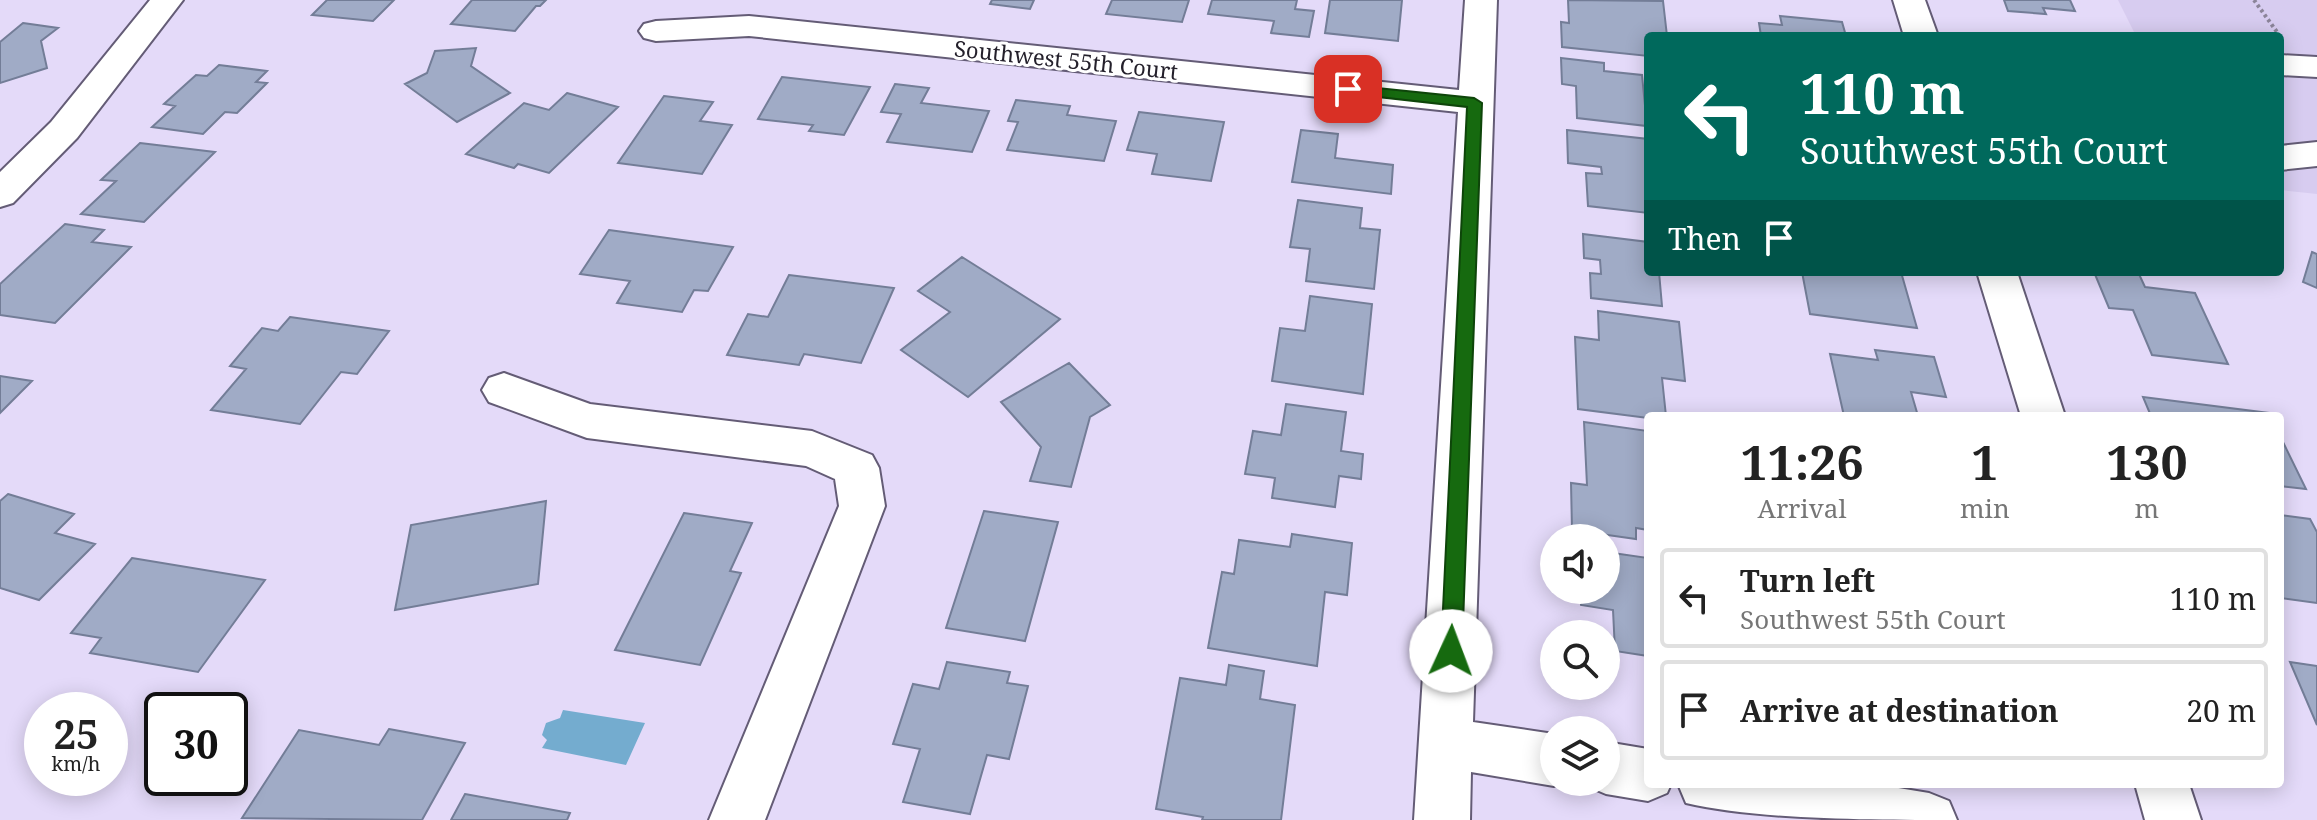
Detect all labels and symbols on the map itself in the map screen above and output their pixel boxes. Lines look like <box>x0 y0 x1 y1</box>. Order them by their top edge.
street label: Southwest 55th Court <box>953 32 1180 86</box>
pin <box>1314 55 1382 123</box>
position arrow <box>1409 609 1493 693</box>
speed limit sign: 30 <box>144 692 248 796</box>

